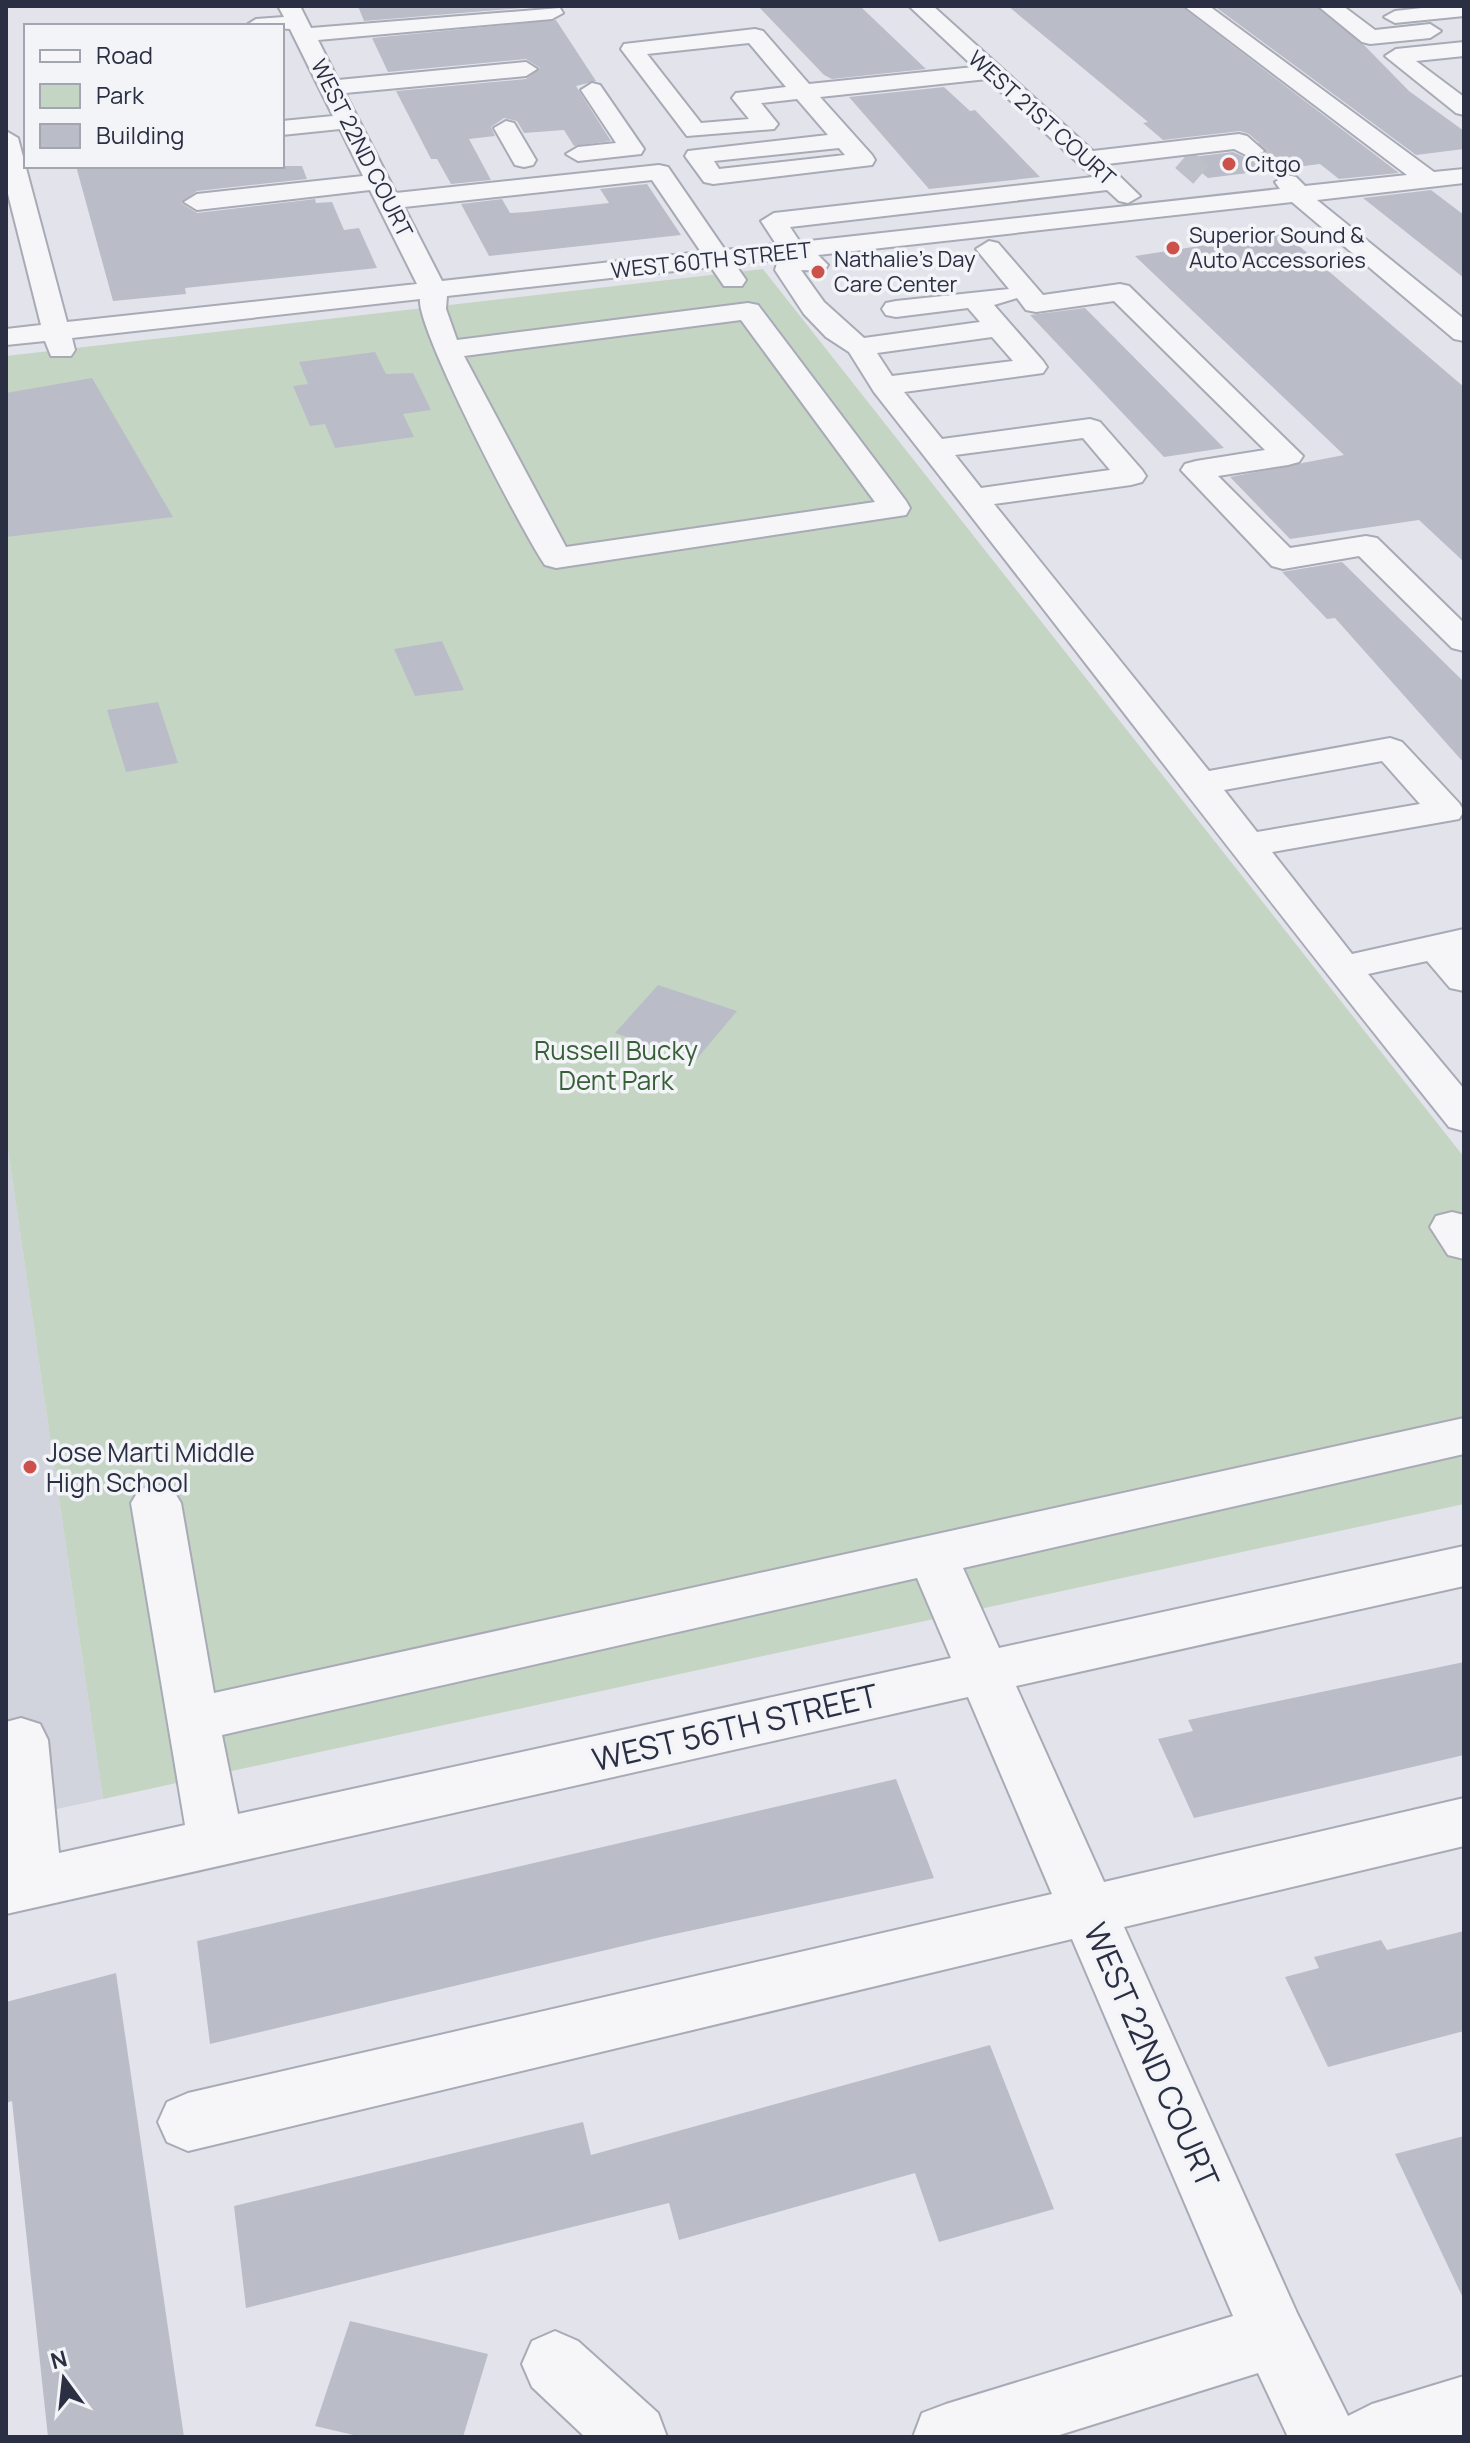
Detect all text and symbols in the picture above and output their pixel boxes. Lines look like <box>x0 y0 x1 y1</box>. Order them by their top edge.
legend <box>24 24 284 168</box>
text: Road <box>96 38 153 71</box>
street label: WEST 21ST COURT <box>962 44 1122 192</box>
street label: WEST 22ND COURT <box>304 54 420 242</box>
text: Park <box>96 78 145 111</box>
text: Building <box>96 118 184 151</box>
place label: Citgo <box>1245 149 1301 179</box>
marker: Citgo <box>1220 155 1238 173</box>
place label: Superior Sound & Auto Accessories <box>1189 220 1366 275</box>
street label: WEST 60TH STREET <box>609 235 813 285</box>
marker: Superior Sound & Auto Accessories <box>1164 239 1182 257</box>
place label: Nathalie's Day Care Center <box>834 244 976 299</box>
marker: Nathalie's Day Care Center <box>809 263 827 281</box>
park label: Russell Bucky Dent Park <box>534 1032 698 1098</box>
place label: Jose Marti Middle High School <box>46 1434 255 1500</box>
marker: Jose Marti Middle High School <box>21 1458 39 1476</box>
street label: WEST 56TH STREET <box>588 1673 882 1781</box>
street label: WEST 22ND COURT <box>1074 1916 1230 2194</box>
north arrow <box>24 2339 104 2419</box>
text: N <box>47 2343 70 2376</box>

